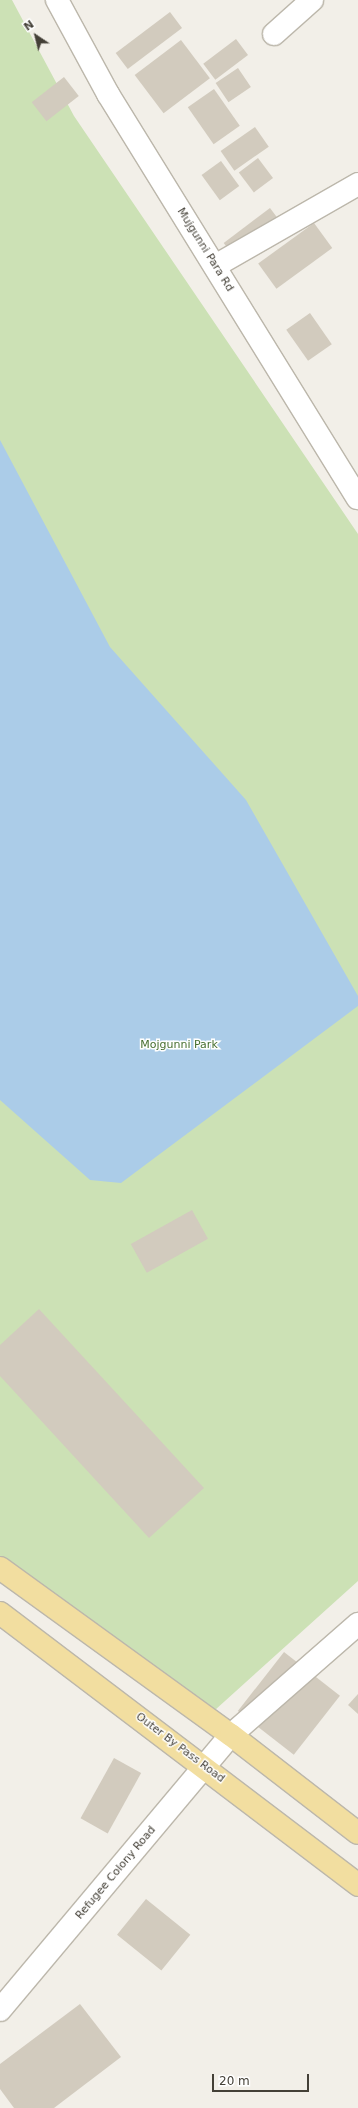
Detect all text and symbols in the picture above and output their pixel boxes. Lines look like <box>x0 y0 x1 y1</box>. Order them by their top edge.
north arrow <box>16 16 56 56</box>
text: N <box>21 18 36 34</box>
street label: Mujgunni Para Rd <box>174 206 236 294</box>
park label: Mojgunni Park <box>140 1038 218 1052</box>
street label: Outer By Pass Road <box>133 1710 227 1786</box>
street label: Refugee Colony Road <box>73 1824 159 1922</box>
scale bar <box>214 2066 311 2092</box>
text: 20 m <box>219 2074 250 2088</box>

